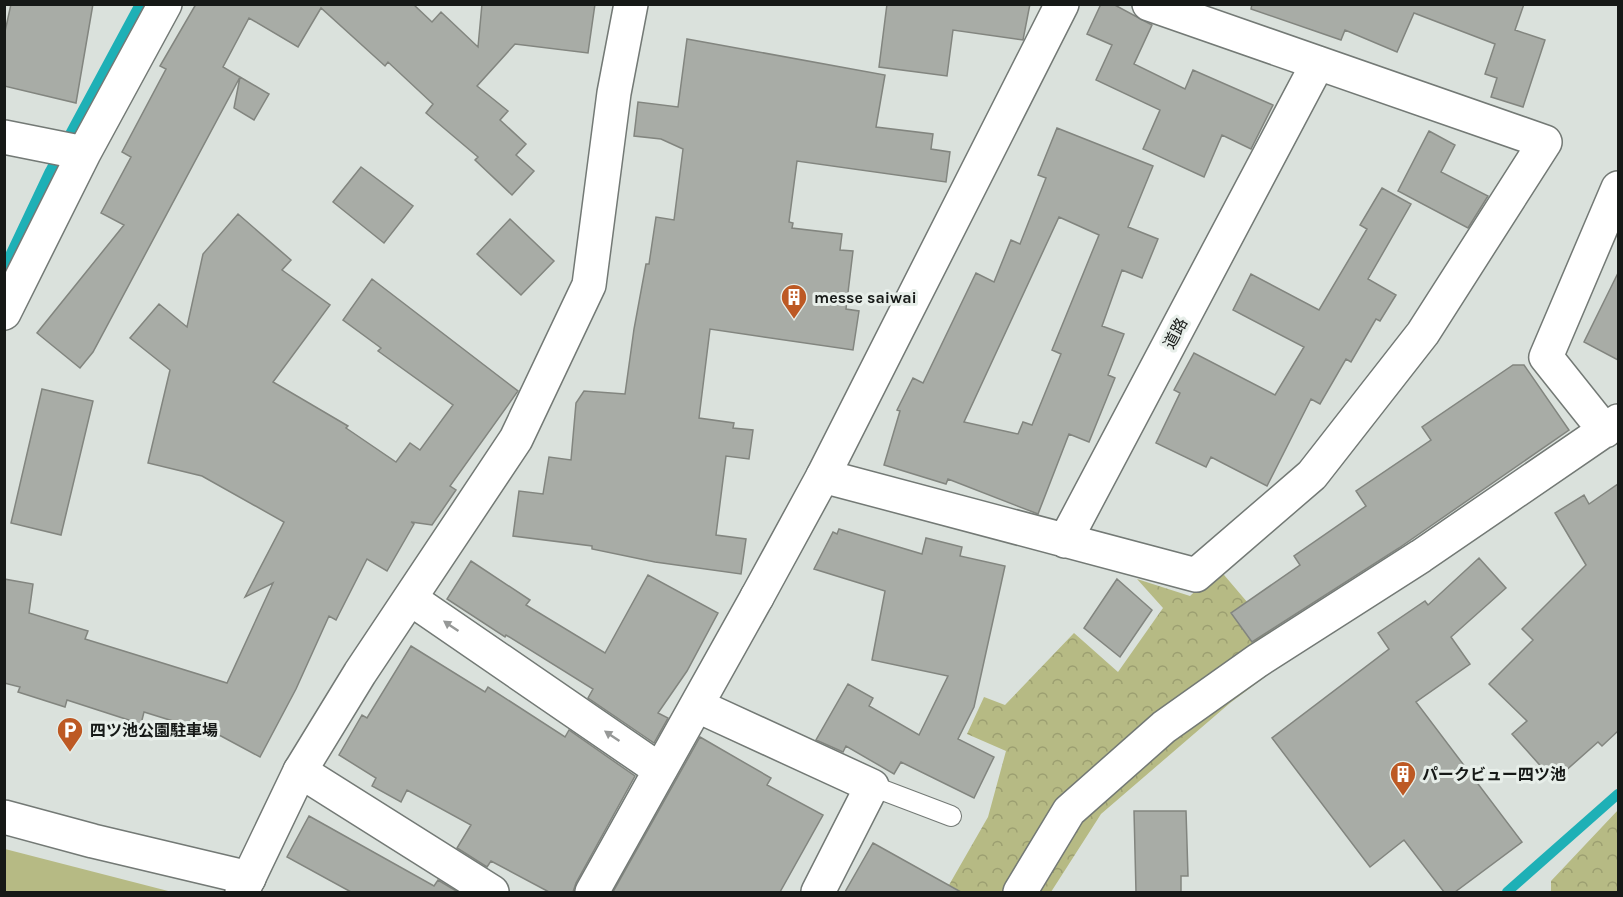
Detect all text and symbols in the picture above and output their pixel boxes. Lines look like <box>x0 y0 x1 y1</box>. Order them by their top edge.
building icon: messe saiwai <box>779 282 809 320</box>
place label: messe saiwai <box>814 288 917 307</box>
street label: 道路 <box>1160 315 1191 352</box>
one-way arrow <box>444 620 460 632</box>
parking icon: 四ツ池公園駐車場 <box>55 715 85 753</box>
place label: 四ツ池公園駐車場 <box>90 721 218 740</box>
one-way arrow <box>604 731 620 742</box>
building icon: パークビュー四ツ池 <box>1388 759 1418 797</box>
place label: パークビュー四ツ池 <box>1422 765 1566 784</box>

